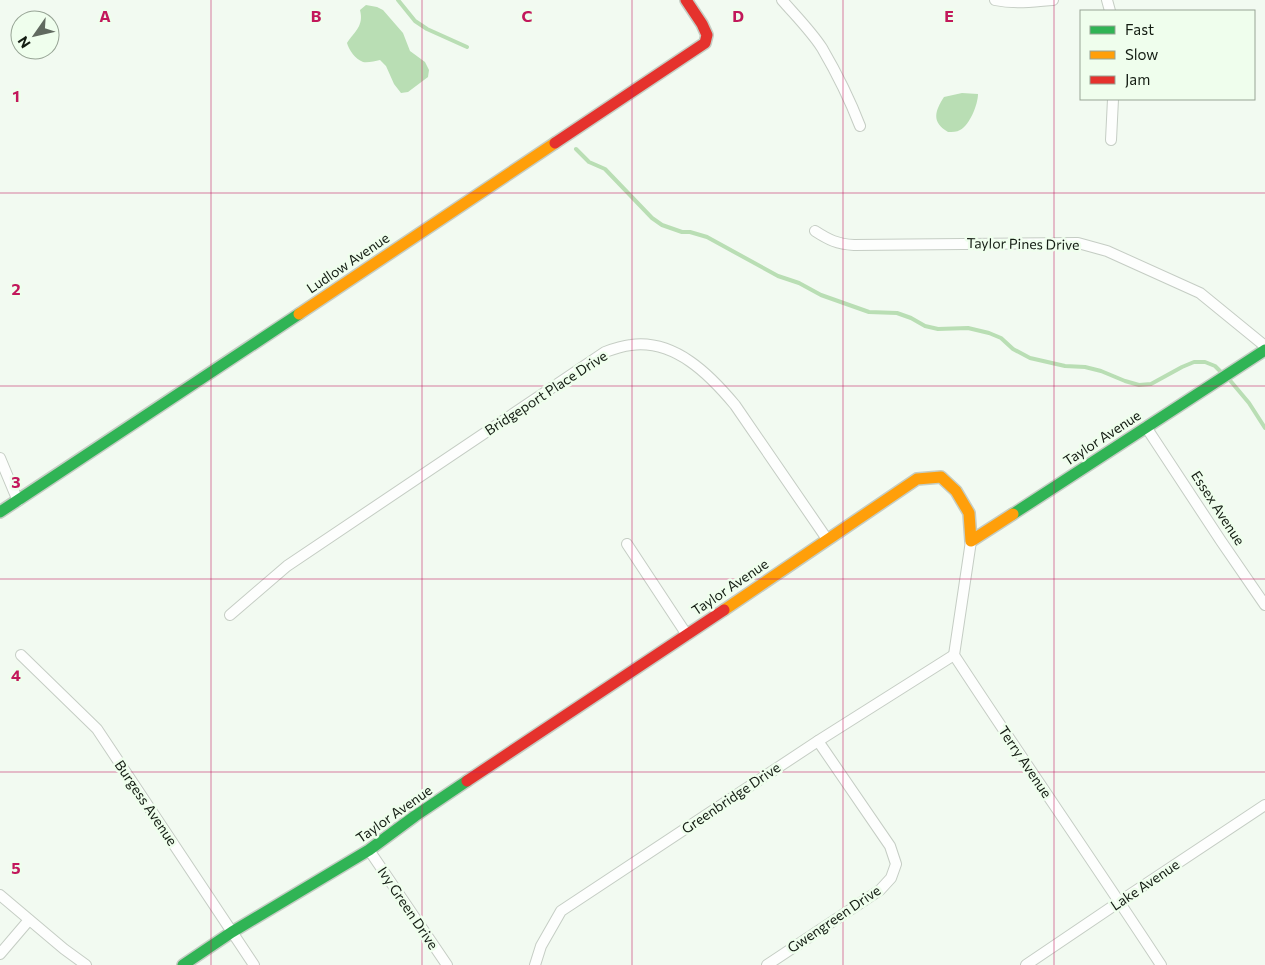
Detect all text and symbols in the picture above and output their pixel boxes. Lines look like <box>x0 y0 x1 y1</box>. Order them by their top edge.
text: A <box>99 6 111 25</box>
text: B <box>311 6 322 25</box>
text: C <box>522 6 533 25</box>
text: D <box>732 6 744 25</box>
text: E <box>944 6 954 25</box>
north arrow <box>10 10 60 60</box>
legend <box>1080 10 1255 100</box>
text: Fast <box>1125 20 1154 38</box>
text: N <box>14 33 34 52</box>
text: Slow <box>1125 45 1158 63</box>
text: Jam <box>1125 70 1150 88</box>
text: 1 <box>12 86 20 105</box>
street label: Ludlow Avenue <box>303 229 392 297</box>
street label: Taylor Pines Drive <box>966 234 1080 253</box>
text: 2 <box>11 279 21 298</box>
street label: Bridgeport Place Drive <box>481 347 610 438</box>
street label: Taylor Avenue <box>1060 406 1144 469</box>
street label: Essex Avenue <box>1188 467 1249 548</box>
text: 3 <box>11 472 21 491</box>
street label: Taylor Avenue <box>688 555 771 619</box>
text: 4 <box>11 665 21 684</box>
street label: Terry Avenue <box>995 723 1056 801</box>
street label: Burgess Avenue <box>112 757 181 849</box>
street label: Greenbridge Drive <box>678 758 783 837</box>
street label: Taylor Avenue <box>352 781 435 846</box>
street label: Lake Avenue <box>1107 855 1182 914</box>
text: 5 <box>11 858 21 877</box>
street label: Ivy Green Drive <box>375 863 442 952</box>
street label: Gwengreen Drive <box>784 881 883 956</box>

